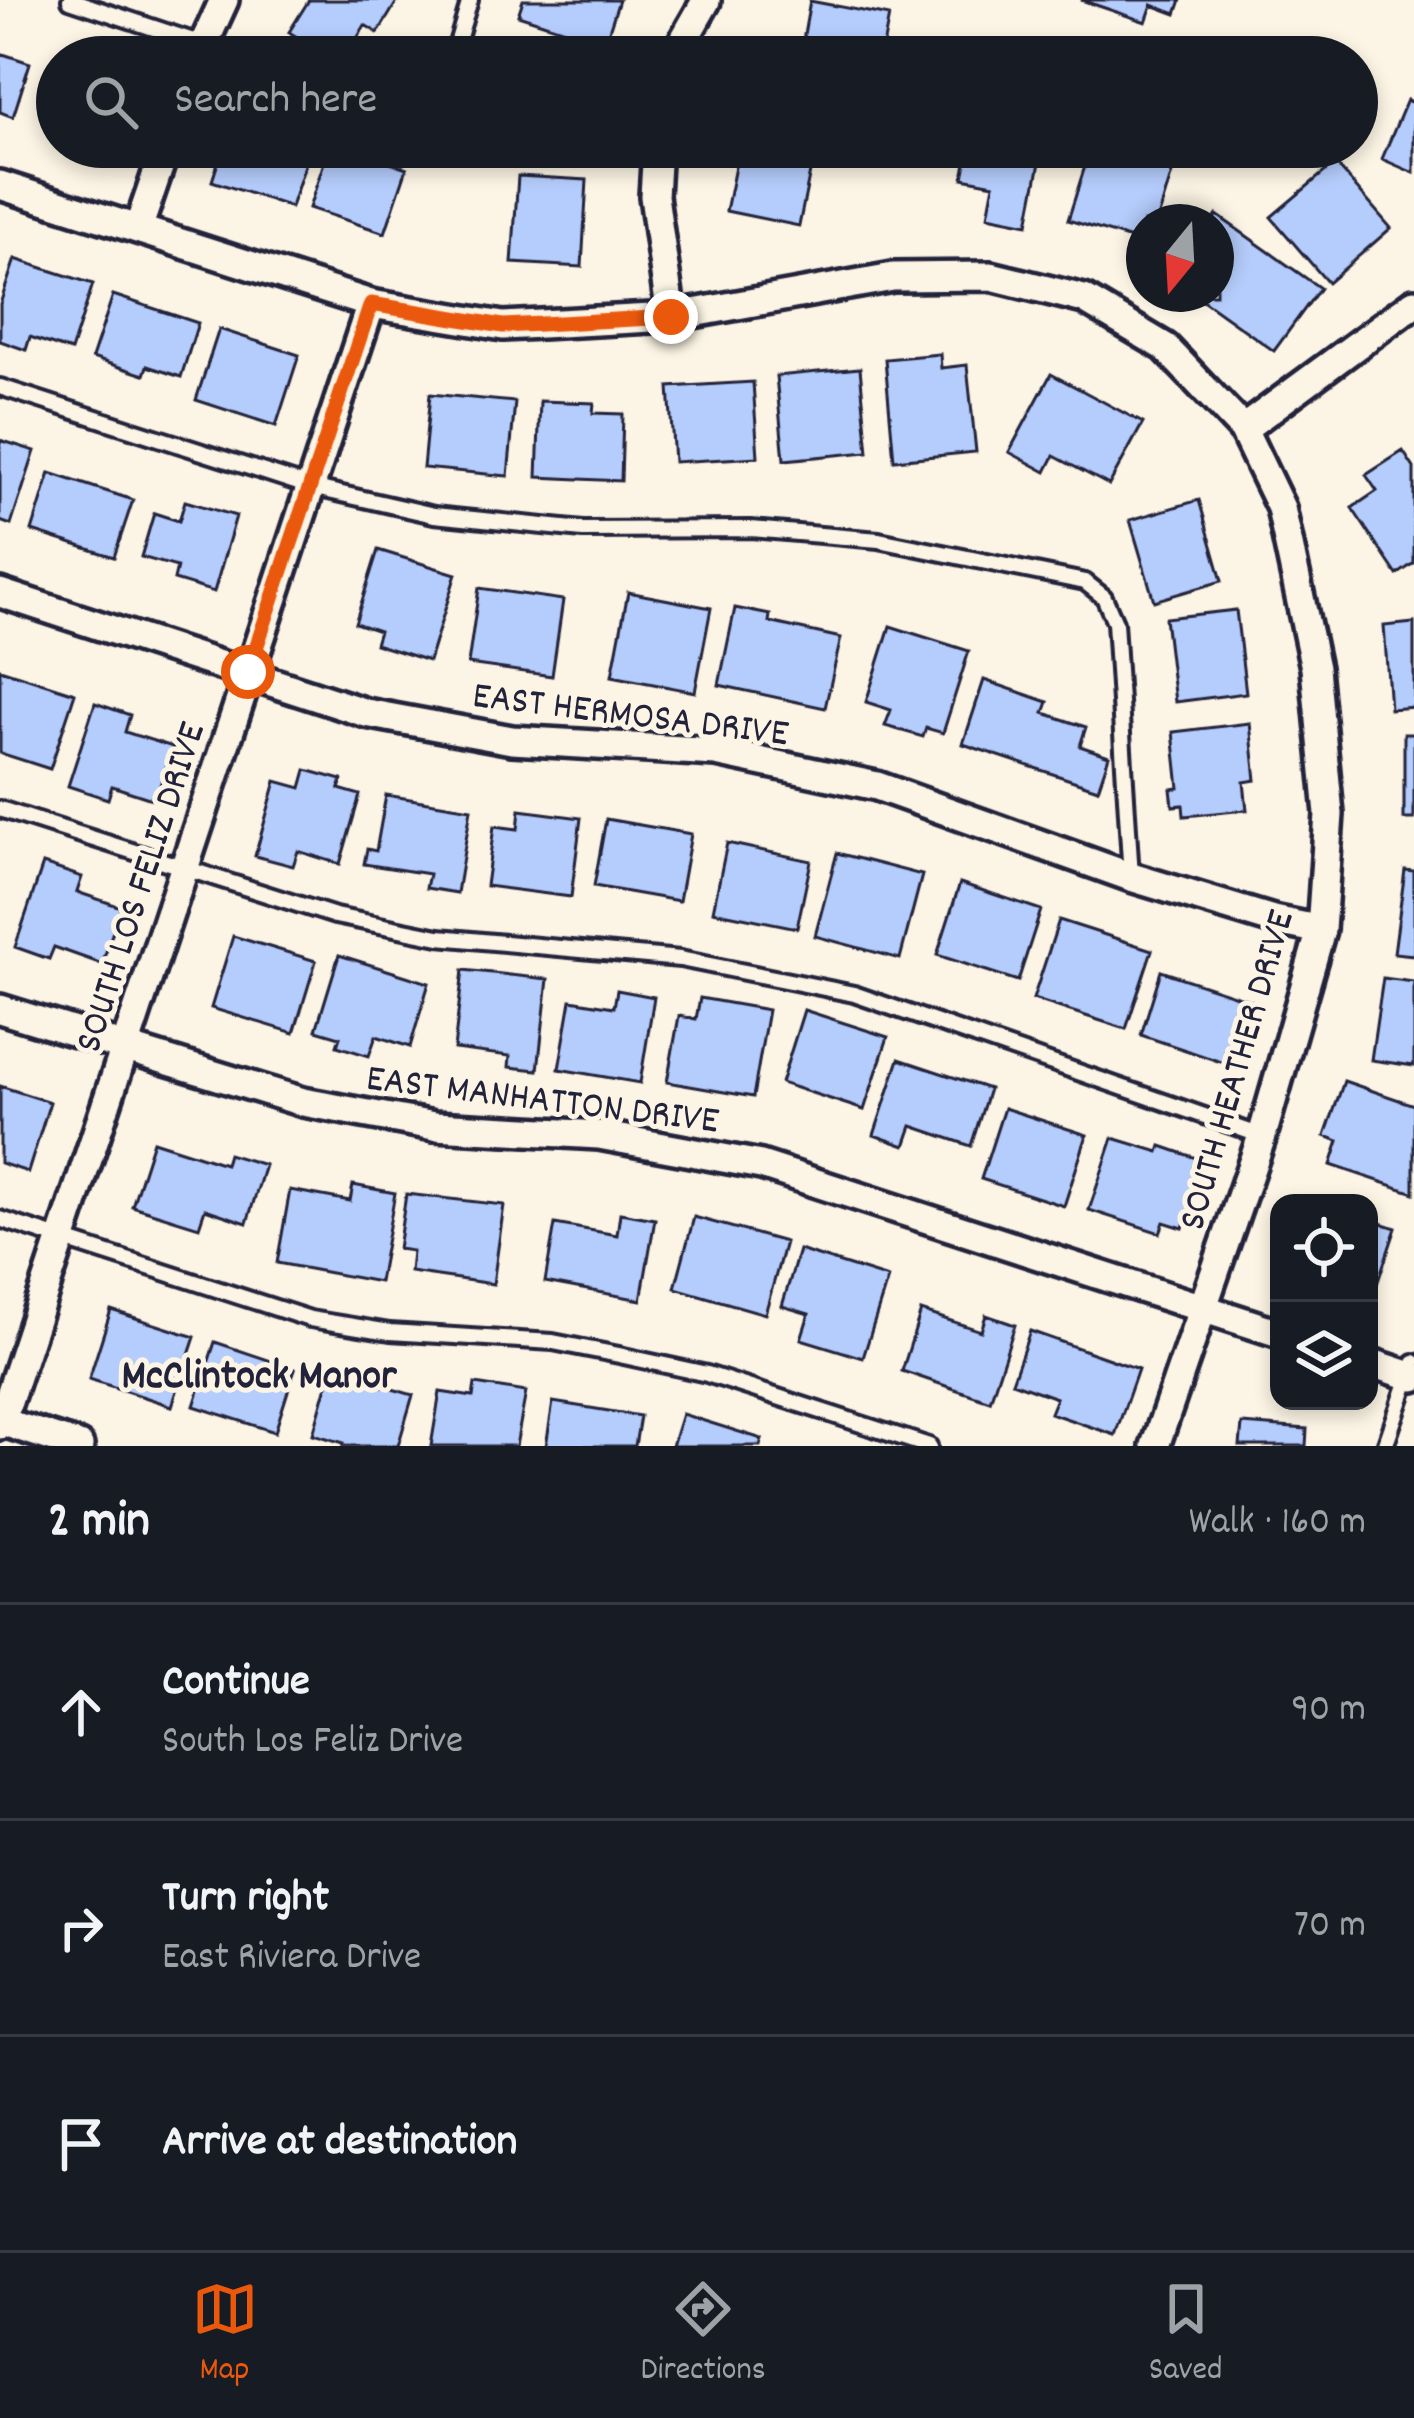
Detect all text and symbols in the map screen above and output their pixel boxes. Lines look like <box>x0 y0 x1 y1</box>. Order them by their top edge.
search box <box>36 36 1378 168</box>
icon: search <box>78 69 144 135</box>
text: Search here <box>174 70 377 134</box>
north arrow <box>1126 204 1234 312</box>
route end <box>644 290 698 344</box>
route start <box>221 645 275 699</box>
street label: EAST HERMOSA DRIVE <box>469 671 792 764</box>
street label: SOUTH LOS FELIZ DRIVE <box>64 716 223 1060</box>
street label: SOUTH HEATHER DRIVE <box>1167 904 1311 1237</box>
street label: EAST MANHATTON DRIVE <box>363 1054 722 1151</box>
map controls <box>1270 1194 1378 1410</box>
button: locate <box>1270 1194 1378 1302</box>
button: layers <box>1270 1302 1378 1410</box>
district label: McClintock Manor <box>121 1349 398 1409</box>
text: 2 min <box>48 1488 150 1560</box>
text: Walk · 160 m <box>1189 1497 1366 1552</box>
text: Continue <box>162 1652 310 1716</box>
icon: ahead <box>48 1679 114 1745</box>
text: 90 m <box>1291 1684 1366 1739</box>
text: South Los Feliz Drive <box>162 1716 463 1771</box>
text: Turn right <box>162 1868 329 1932</box>
icon: right <box>48 1895 114 1961</box>
text: 70 m <box>1294 1900 1366 1955</box>
text: East Riviera Drive <box>162 1932 421 1987</box>
icon: arrive <box>48 2111 114 2177</box>
text: Arrive at destination <box>162 2112 517 2176</box>
tab: Map <box>192 2276 258 2395</box>
tab: Directions <box>641 2276 766 2395</box>
tab: Saved <box>1149 2276 1222 2395</box>

